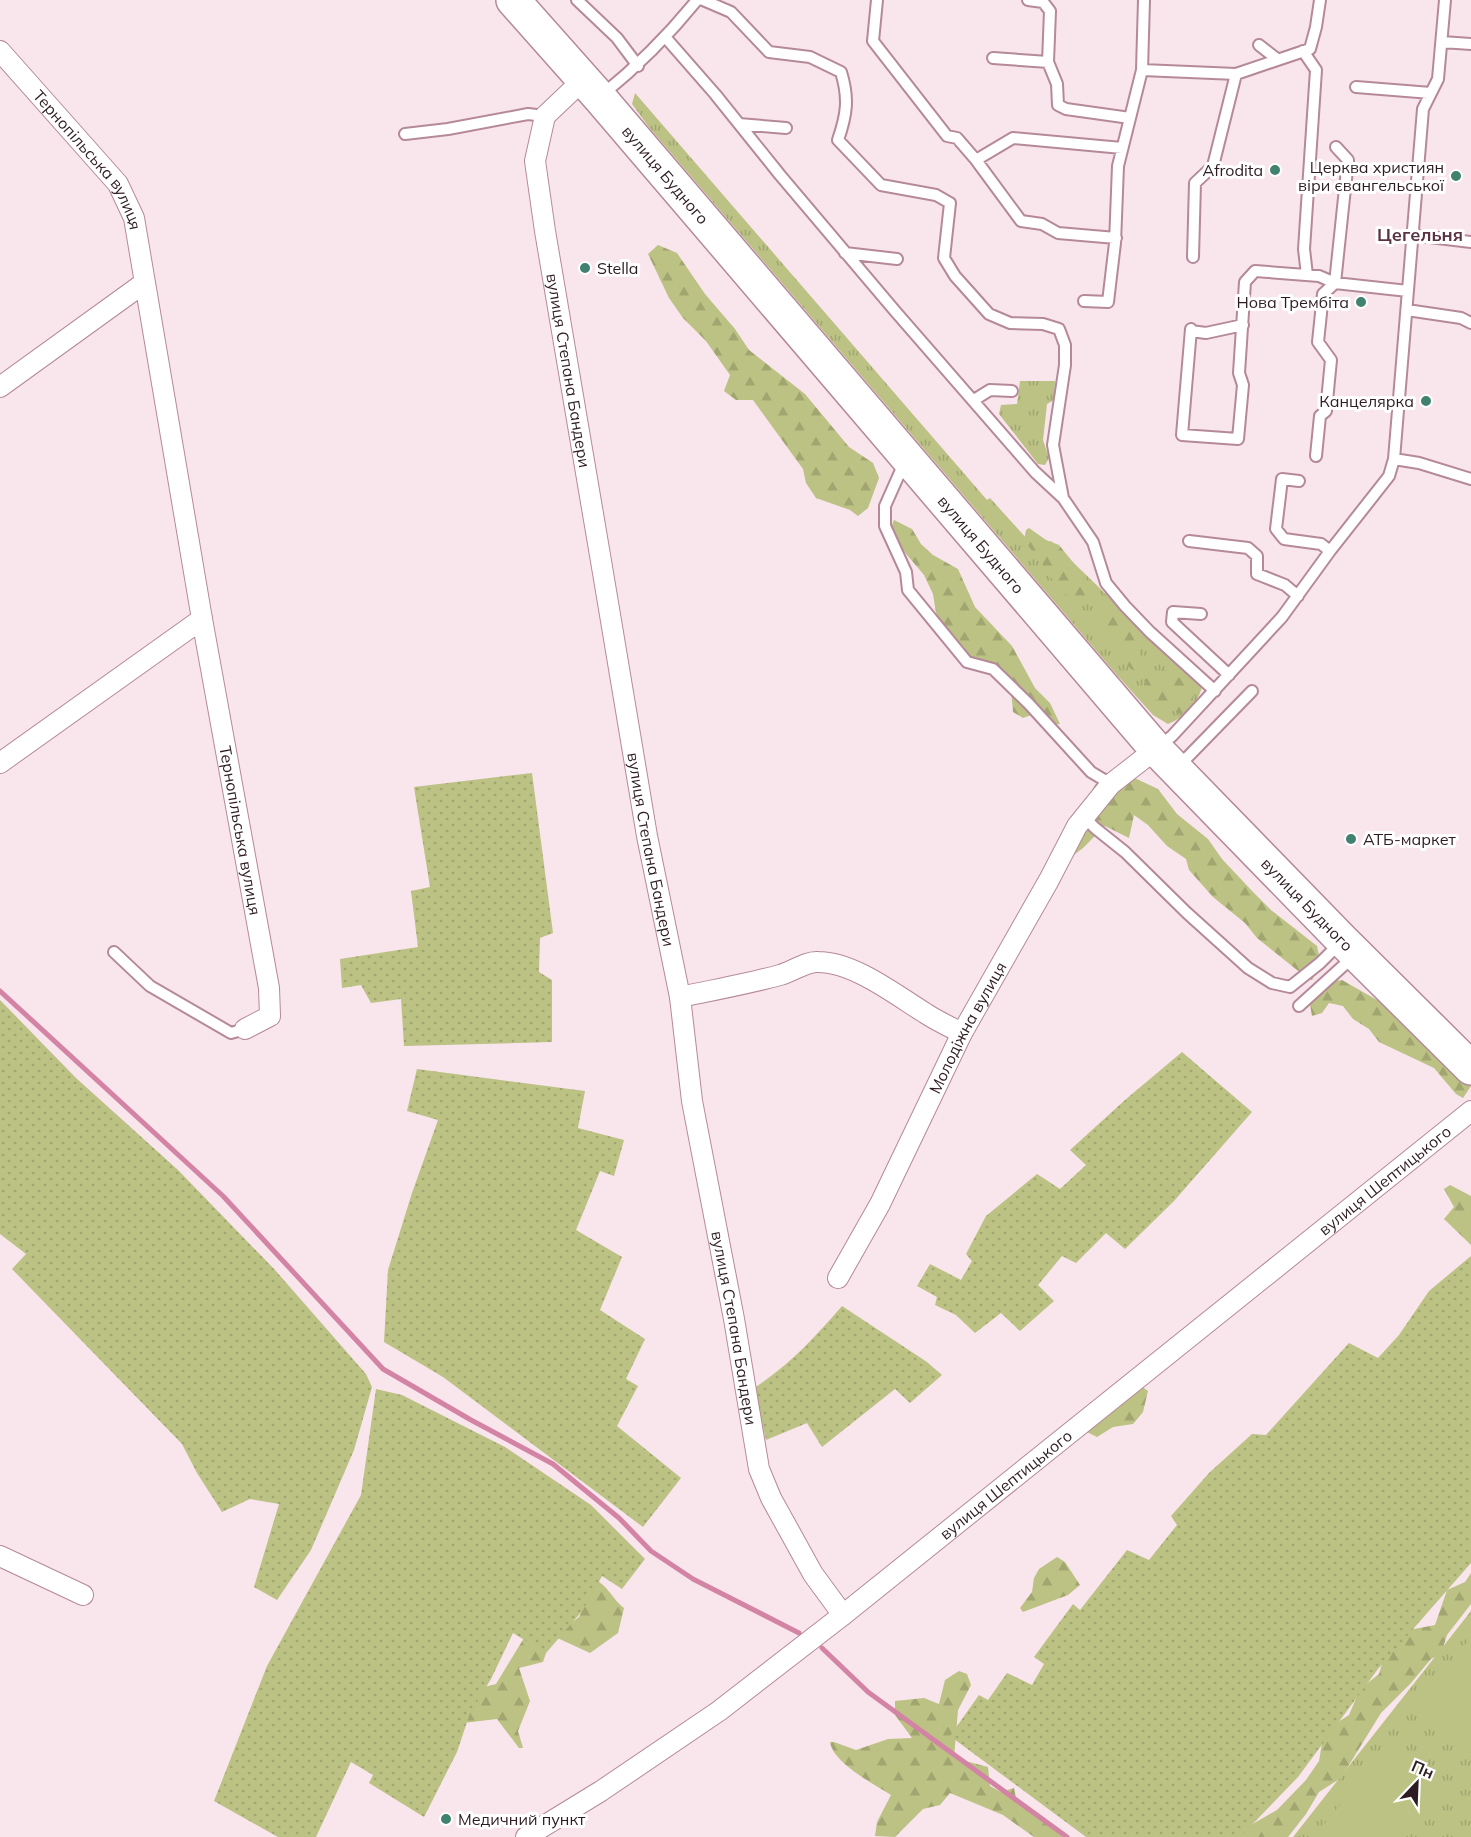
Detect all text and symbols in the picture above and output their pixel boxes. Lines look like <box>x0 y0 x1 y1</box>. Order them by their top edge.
street label: Тернопільська вулиця <box>29 86 146 231</box>
street label: вулиця Будного <box>618 121 713 228</box>
place label: Церква християн віри євангельської <box>1298 157 1445 195</box>
place label: Afrodita <box>1203 160 1263 180</box>
marker: Afrodita <box>1268 163 1282 177</box>
marker: Церква християн віри євангельської <box>1449 169 1463 183</box>
district label: Цегельня <box>1377 223 1463 246</box>
place label: Stella <box>597 258 638 278</box>
marker: Stella <box>578 261 592 275</box>
street label: вулиця Степана Бандери <box>542 272 595 469</box>
place label: Нова Трембіта <box>1236 292 1349 312</box>
marker: Нова Трембіта <box>1354 295 1368 309</box>
place label: Канцелярка <box>1319 391 1414 411</box>
marker: Канцелярка <box>1419 394 1433 408</box>
street label: вулиця Будного <box>934 491 1029 598</box>
street label: Тернопільська вулиця <box>215 744 266 917</box>
street label: вулиця Степана Бандери <box>623 751 679 948</box>
place label: АТБ-маркет <box>1363 829 1457 849</box>
marker: АТБ-маркет <box>1344 832 1358 846</box>
street label: вулиця Будного <box>1257 853 1357 955</box>
street label: Молодіжна вулиця <box>924 958 1010 1097</box>
street label: вулиця Шептицького <box>1314 1121 1455 1239</box>
street label: вулиця Степана Бандери <box>707 1229 761 1426</box>
street label: вулиця Шептицького <box>935 1425 1076 1544</box>
north arrow <box>1387 1753 1447 1813</box>
text: Пн <box>1409 1756 1437 1783</box>
place label: Медичний пункт <box>458 1809 586 1829</box>
marker: Медичний пункт <box>439 1812 453 1826</box>

